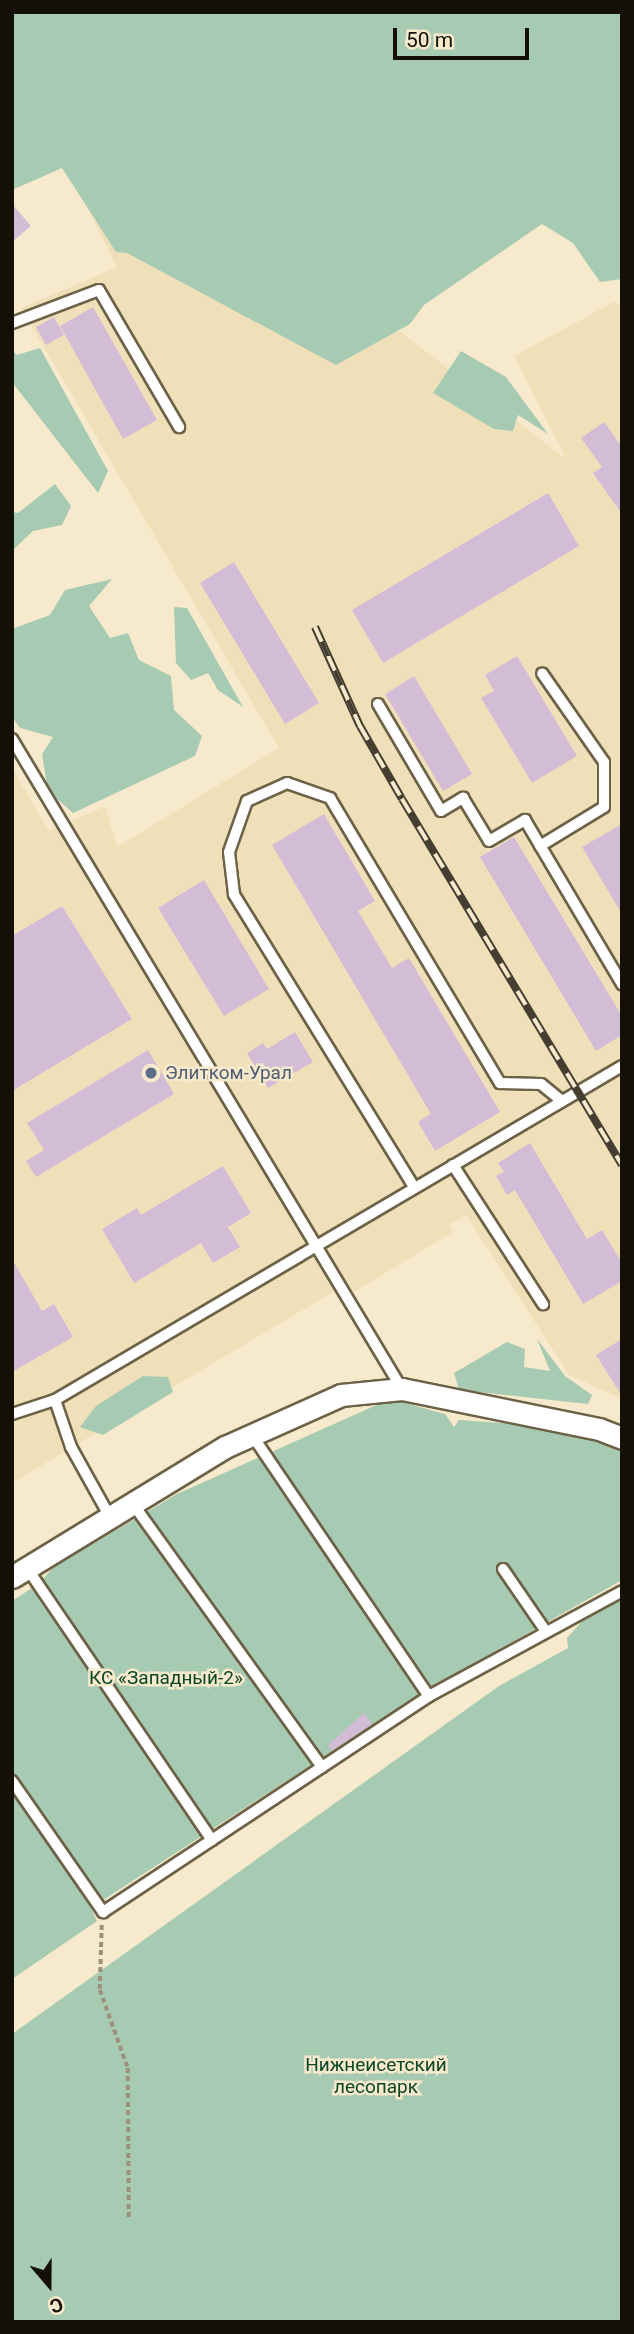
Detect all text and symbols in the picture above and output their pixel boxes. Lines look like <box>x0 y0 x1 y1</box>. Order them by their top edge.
scale bar <box>396 14 532 58</box>
text: 50 m <box>406 28 453 52</box>
place label: Элитком-Урал <box>165 1062 292 1084</box>
marker: Элитком-Урал <box>143 1065 159 1081</box>
park label: КС «Западный-2» <box>89 1667 243 1689</box>
park label: Нижнеисетский лесопарк <box>305 2054 447 2098</box>
north arrow <box>14 2250 84 2320</box>
text: С <box>47 2292 66 2318</box>

